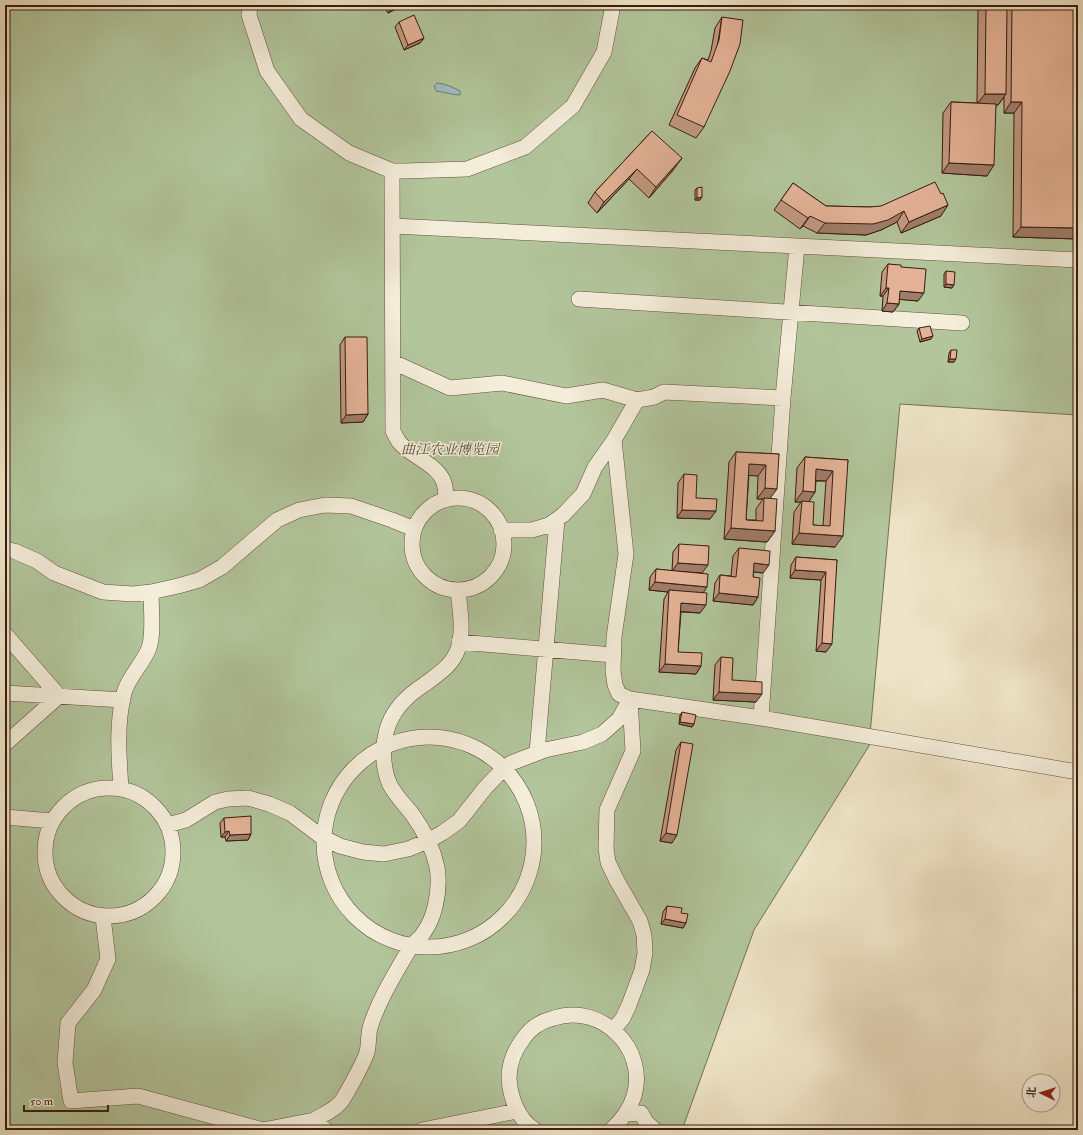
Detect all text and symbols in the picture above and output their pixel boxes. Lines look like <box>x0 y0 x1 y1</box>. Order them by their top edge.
park label: 曲江农业博览园 <box>401 441 501 458</box>
north arrow <box>1021 1073 1061 1113</box>
text: 北 <box>1025 1086 1038 1098</box>
scale bar <box>24 1087 108 1113</box>
text: 50 m <box>30 1094 54 1109</box>

